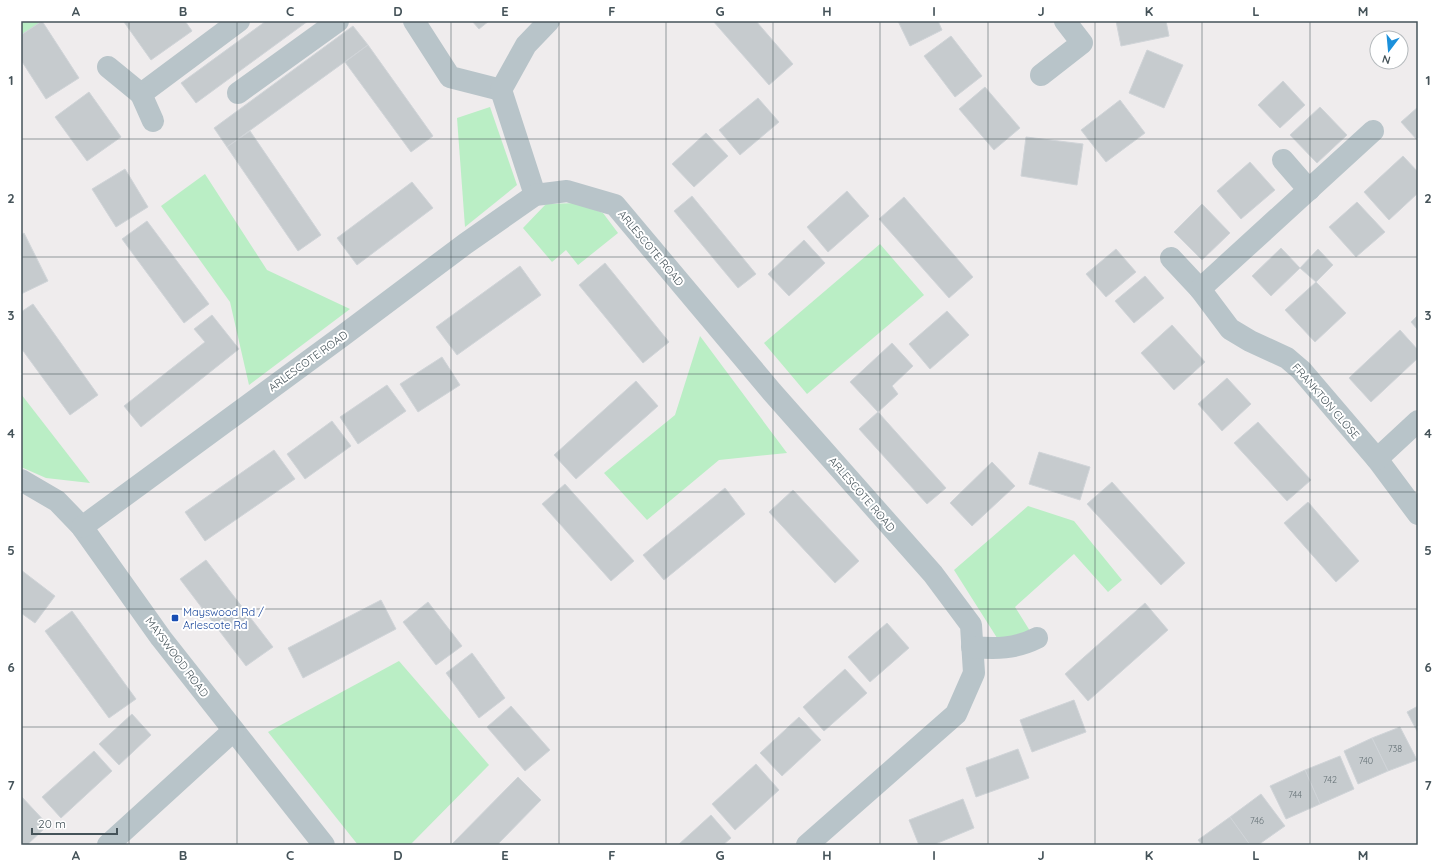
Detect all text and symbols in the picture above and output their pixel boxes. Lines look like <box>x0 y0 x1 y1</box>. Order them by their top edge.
text: A <box>72 3 81 19</box>
text: B <box>179 3 187 19</box>
text: C <box>286 3 294 19</box>
text: D <box>393 3 403 19</box>
text: E <box>501 3 509 19</box>
text: F <box>608 3 616 19</box>
text: G <box>715 3 725 19</box>
text: H <box>822 3 832 19</box>
text: I <box>932 3 936 19</box>
text: J <box>1037 3 1045 19</box>
text: K <box>1145 3 1154 19</box>
text: L <box>1252 3 1260 19</box>
text: M <box>1358 3 1368 19</box>
north arrow <box>1369 30 1409 70</box>
text: N <box>1380 52 1392 67</box>
text: 1 <box>8 72 14 88</box>
text: 1 <box>1425 72 1431 88</box>
text: 2 <box>7 190 15 206</box>
text: 2 <box>1424 190 1432 206</box>
street label: ARLESCOTE ROAD <box>615 207 687 289</box>
text: 3 <box>8 307 15 323</box>
text: 3 <box>1425 307 1432 323</box>
street label: ARLESCOTE ROAD <box>266 327 350 395</box>
street label: FRANKTON CLOSE <box>1289 360 1363 442</box>
text: 4 <box>7 425 15 441</box>
text: 4 <box>1424 425 1432 441</box>
street label: ARLESCOTE ROAD <box>826 454 898 534</box>
text: 5 <box>7 542 15 558</box>
text: 5 <box>1424 542 1432 558</box>
place label: Mayswood Rd / Arlescote Rd <box>183 605 264 632</box>
marker: Mayswood Rd / Arlescote Rd <box>170 613 180 623</box>
street label: MAYSWOOD ROAD <box>142 614 212 700</box>
text: 6 <box>7 659 15 675</box>
text: 6 <box>1424 659 1432 675</box>
house number: 738 <box>1388 743 1402 754</box>
house number: 740 <box>1359 755 1373 766</box>
house number: 742 <box>1323 774 1337 785</box>
text: 7 <box>7 777 15 793</box>
text: 7 <box>1424 777 1432 793</box>
house number: 744 <box>1288 789 1302 800</box>
scale bar <box>32 810 117 836</box>
house number: 746 <box>1250 815 1264 826</box>
text: 20 m <box>38 816 66 831</box>
text: A <box>72 847 81 863</box>
text: B <box>179 847 187 863</box>
text: C <box>286 847 294 863</box>
text: D <box>393 847 403 863</box>
text: E <box>501 847 509 863</box>
text: F <box>608 847 616 863</box>
text: G <box>715 847 725 863</box>
text: H <box>822 847 832 863</box>
text: I <box>932 847 936 863</box>
text: J <box>1037 847 1045 863</box>
text: K <box>1145 847 1154 863</box>
text: L <box>1252 847 1260 863</box>
text: M <box>1358 847 1368 863</box>

